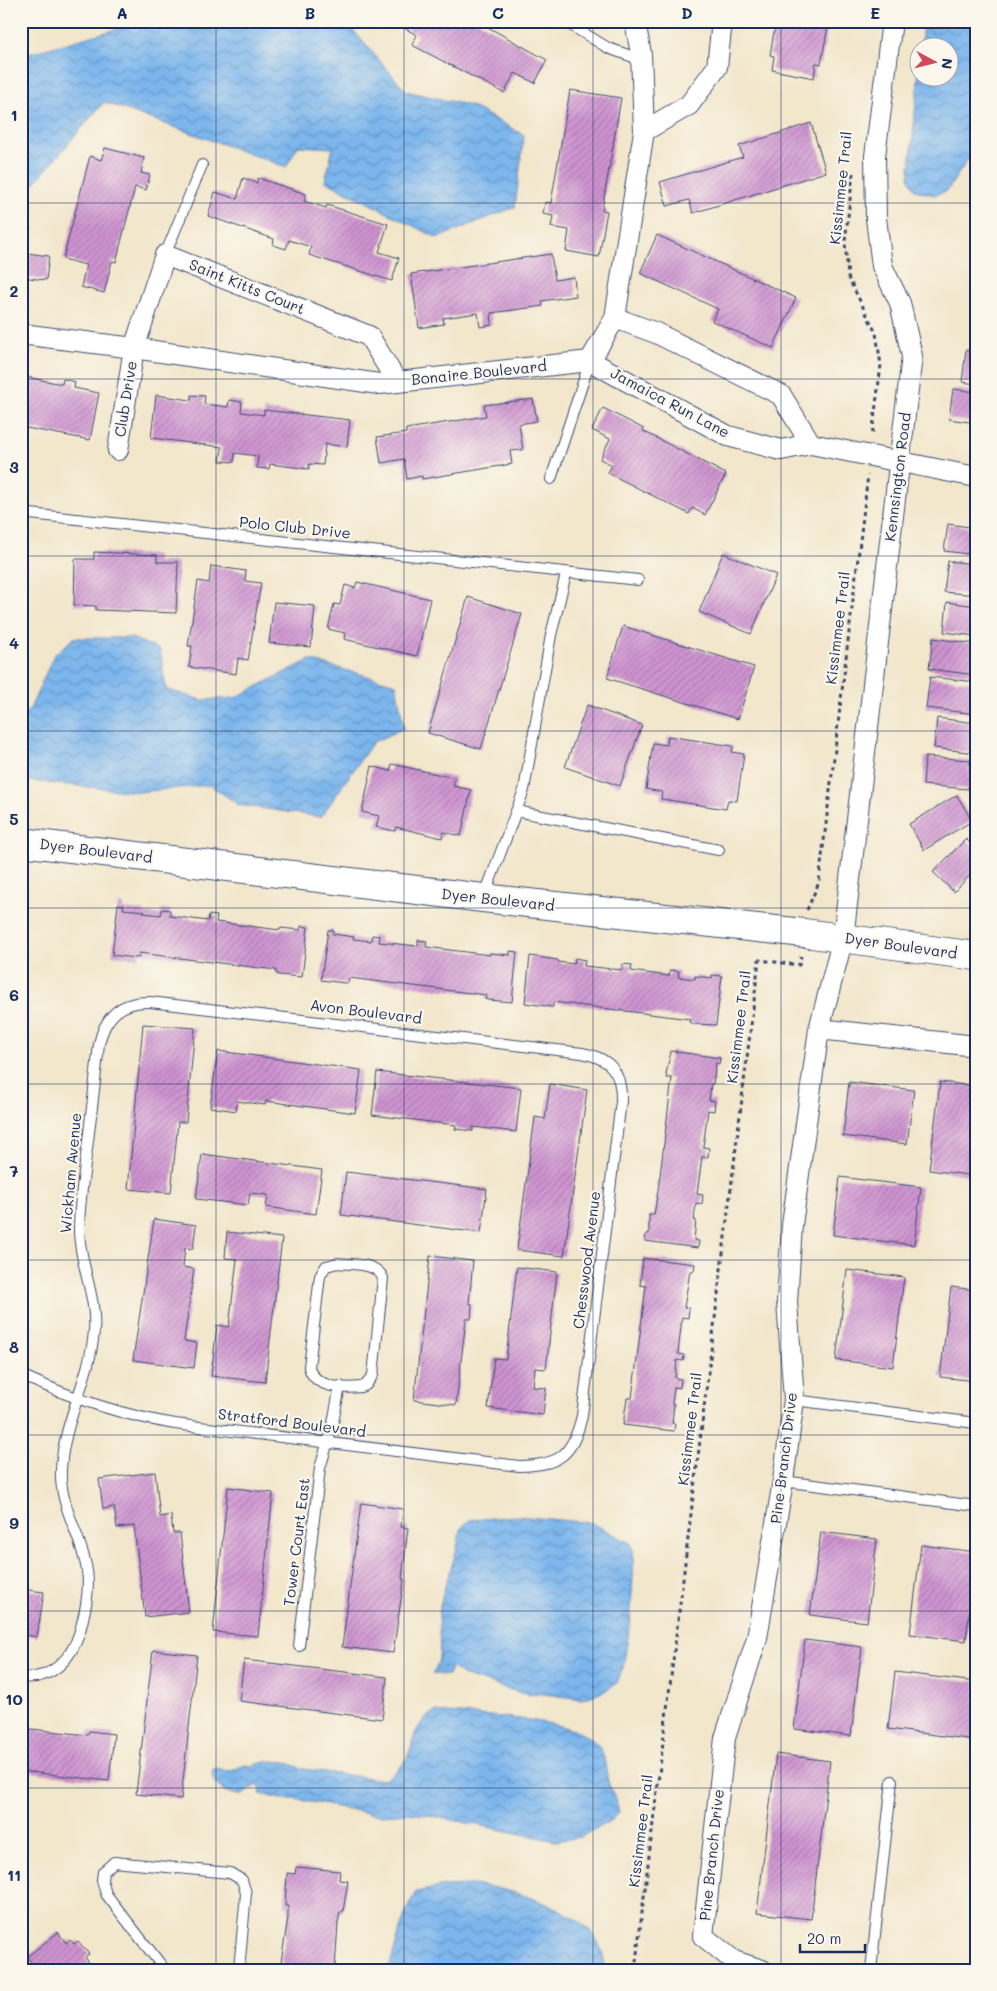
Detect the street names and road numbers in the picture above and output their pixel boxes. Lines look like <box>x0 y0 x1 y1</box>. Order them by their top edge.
street label: Kissimmee Trail <box>824 130 856 245</box>
street label: Saint Kitts Court <box>187 254 308 318</box>
street label: Bonaire Boulevard <box>410 355 547 389</box>
street label: Club Drive <box>109 359 141 438</box>
street label: Jamaica Run Lane <box>607 362 734 442</box>
street label: Kennsington Road <box>879 411 915 543</box>
street label: Polo Club Drive <box>238 511 352 543</box>
street label: Kissimmee Trail <box>820 570 854 686</box>
street label: Dyer Boulevard <box>39 833 154 867</box>
street label: Dyer Boulevard <box>441 883 556 915</box>
street label: Dyer Boulevard <box>844 927 959 963</box>
street label: Kissimmee Trail <box>721 969 755 1085</box>
street label: Avon Boulevard <box>309 994 423 1028</box>
street label: Wickham Avenue <box>55 1112 85 1234</box>
street label: Chesswood Avenue <box>568 1190 604 1330</box>
street label: Kissimmee Trail <box>672 1371 706 1487</box>
street label: Pine Branch Drive <box>765 1391 801 1525</box>
street label: Stratford Boulevard <box>217 1403 367 1441</box>
street label: Tower Court East <box>278 1477 314 1607</box>
street label: Kissimmee Trail <box>623 1773 657 1889</box>
street label: Pine Branch Drive <box>694 1788 728 1922</box>

